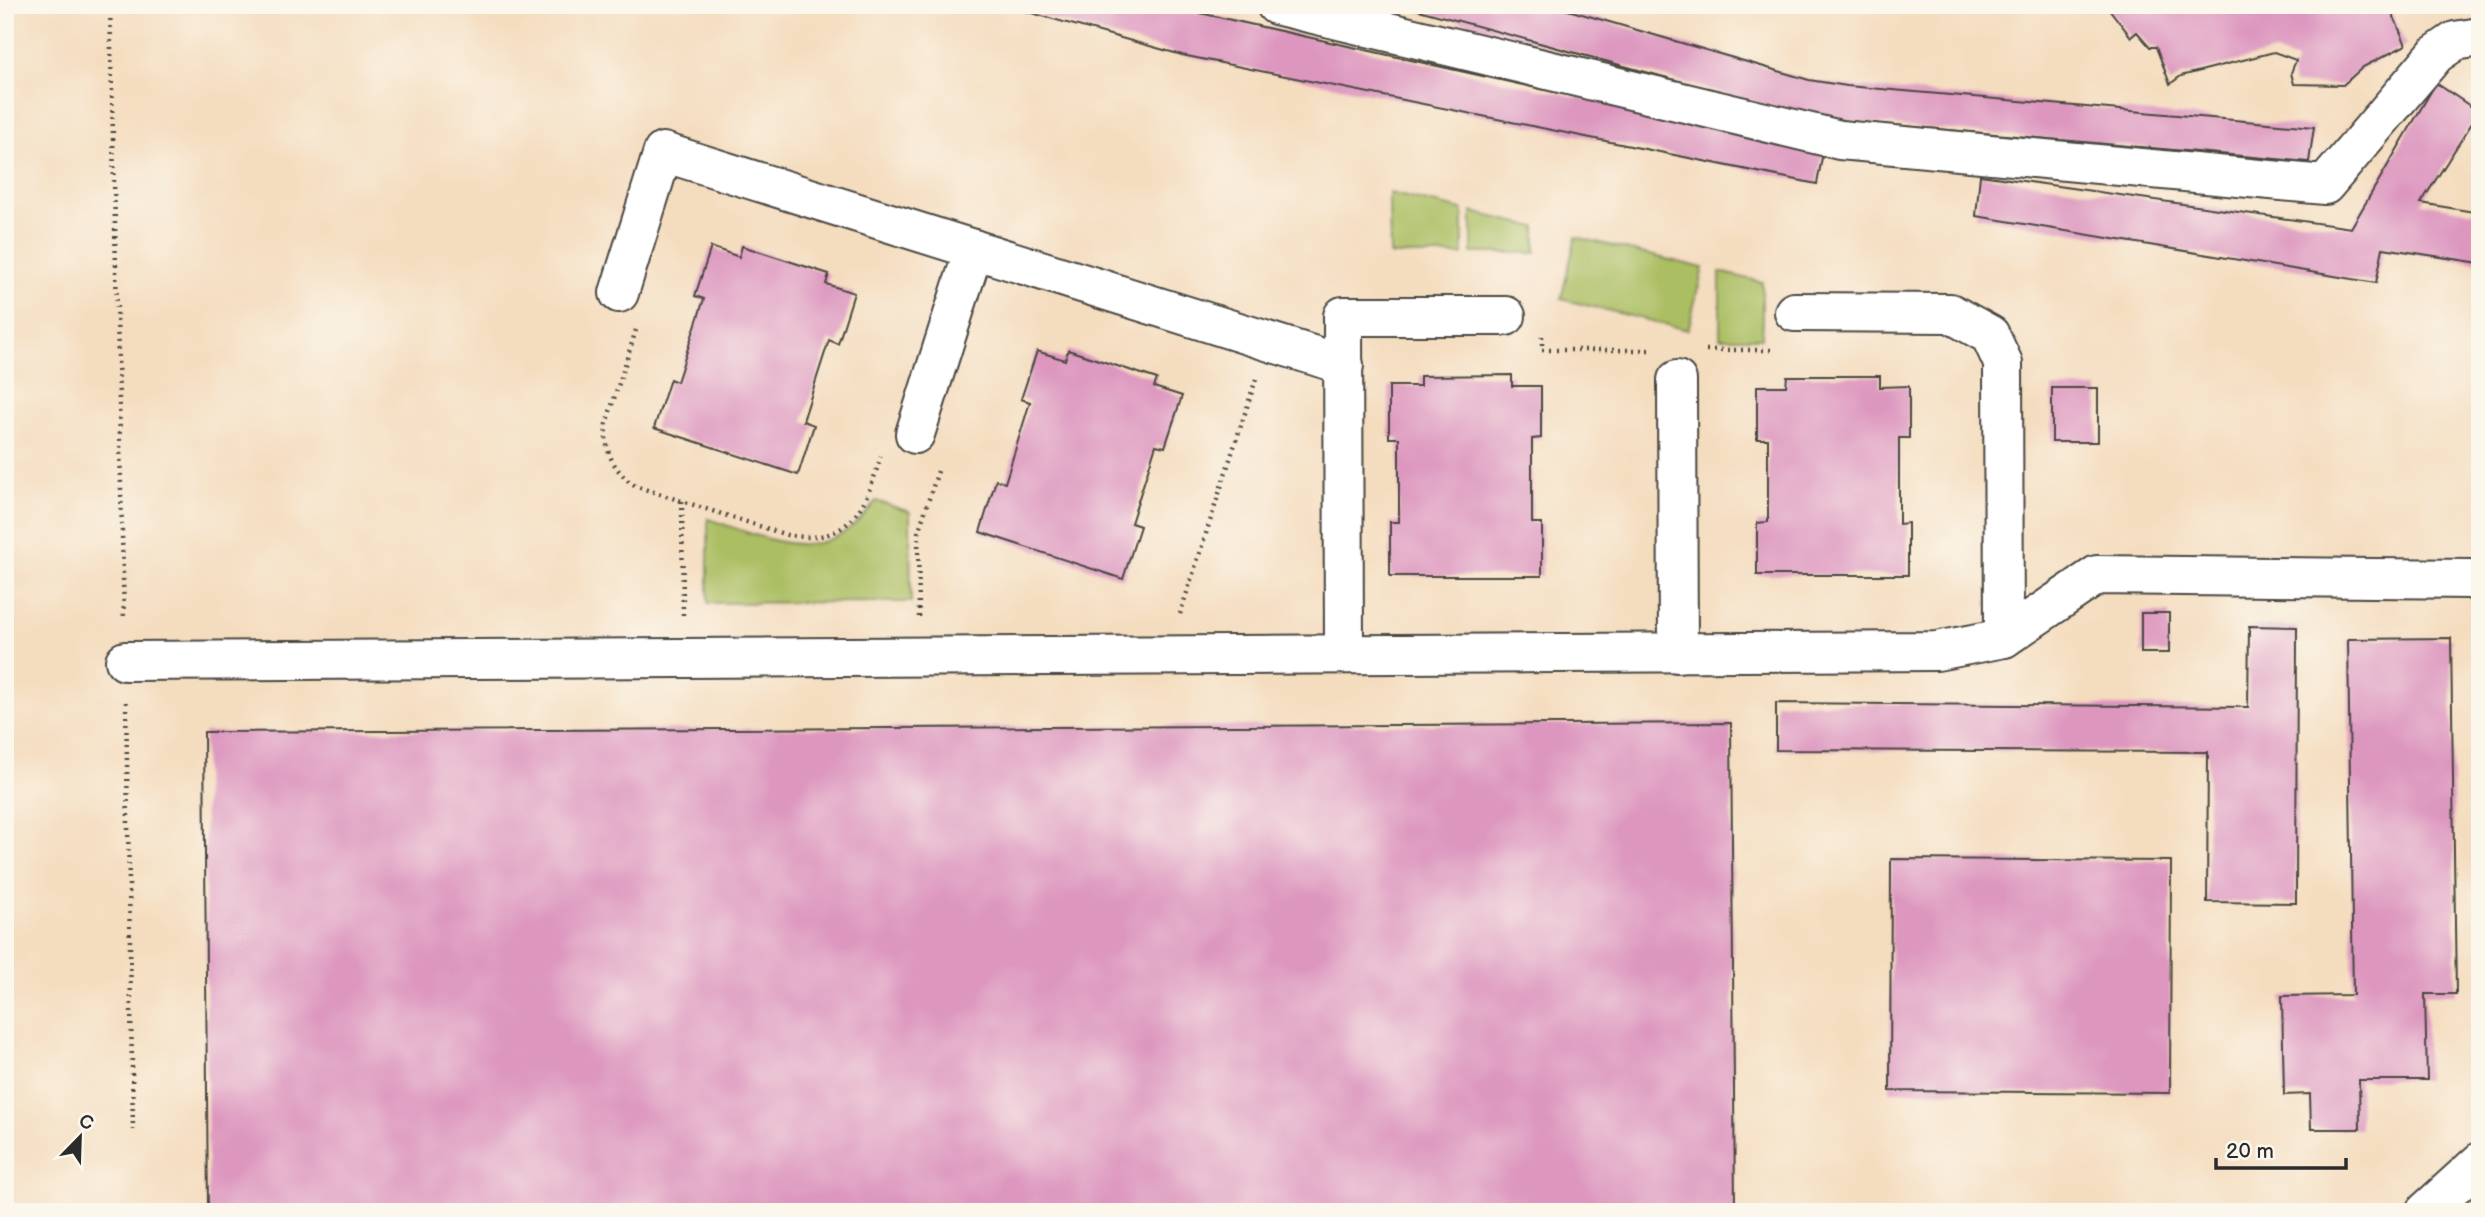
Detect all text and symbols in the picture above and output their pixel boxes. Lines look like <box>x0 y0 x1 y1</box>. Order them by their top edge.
north arrow <box>46 1102 116 1172</box>
text: С <box>75 1110 97 1136</box>
scale bar <box>2216 1126 2345 1170</box>
text: 20 m <box>2226 1139 2274 1164</box>

